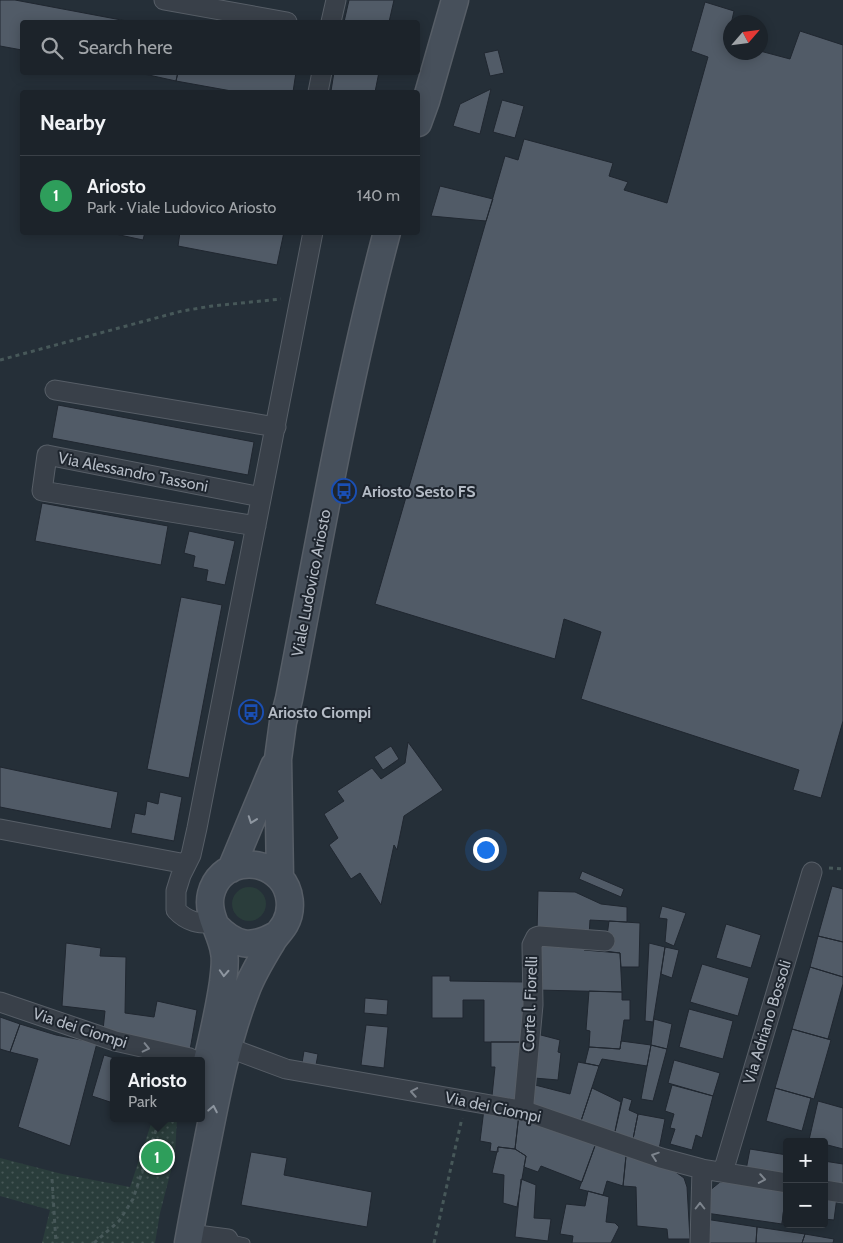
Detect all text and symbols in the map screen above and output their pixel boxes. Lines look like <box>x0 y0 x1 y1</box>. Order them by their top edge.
north arrow <box>723 15 768 60</box>
search box <box>20 20 420 75</box>
icon: search <box>38 34 66 62</box>
text: Search here <box>78 36 172 59</box>
text: Nearby <box>40 110 106 135</box>
text: Ariosto <box>87 175 146 198</box>
text: 1 <box>53 186 59 205</box>
text: 140 m <box>357 186 400 205</box>
text: Park · Viale Ludovico Ariosto <box>87 198 276 217</box>
street label: Via Alessandro Tassoni <box>56 448 210 496</box>
bus stop icon: Ariosto Sesto FS <box>331 478 357 504</box>
place label: Ariosto Sesto FS <box>362 482 475 501</box>
street label: Viale Ludovico Ariosto <box>287 508 335 658</box>
bus stop icon: Ariosto Ciompi <box>238 699 264 725</box>
place label: Ariosto Ciompi <box>268 703 371 722</box>
one-way arrow <box>248 815 258 824</box>
your location <box>473 837 499 863</box>
street label: Corte l. Fiorelli <box>519 956 541 1052</box>
street label: Via Adriano Bossoli <box>739 958 795 1086</box>
one-way arrow <box>218 969 229 977</box>
street label: Via dei Ciompi <box>30 1004 130 1052</box>
one-way arrow <box>142 1042 151 1053</box>
popup <box>110 1057 205 1122</box>
text: Ariosto <box>128 1069 187 1092</box>
one-way arrow <box>410 1087 418 1097</box>
street label: Via dei Ciompi <box>443 1088 543 1126</box>
text: Park <box>128 1092 157 1111</box>
one-way arrow <box>208 1105 218 1114</box>
pin: 1 <box>141 1138 173 1176</box>
map controls <box>783 1138 828 1228</box>
button: + <box>783 1138 828 1183</box>
one-way arrow <box>651 1152 660 1162</box>
one-way arrow <box>757 1173 766 1183</box>
button: − <box>783 1183 828 1228</box>
one-way arrow <box>695 1202 705 1210</box>

